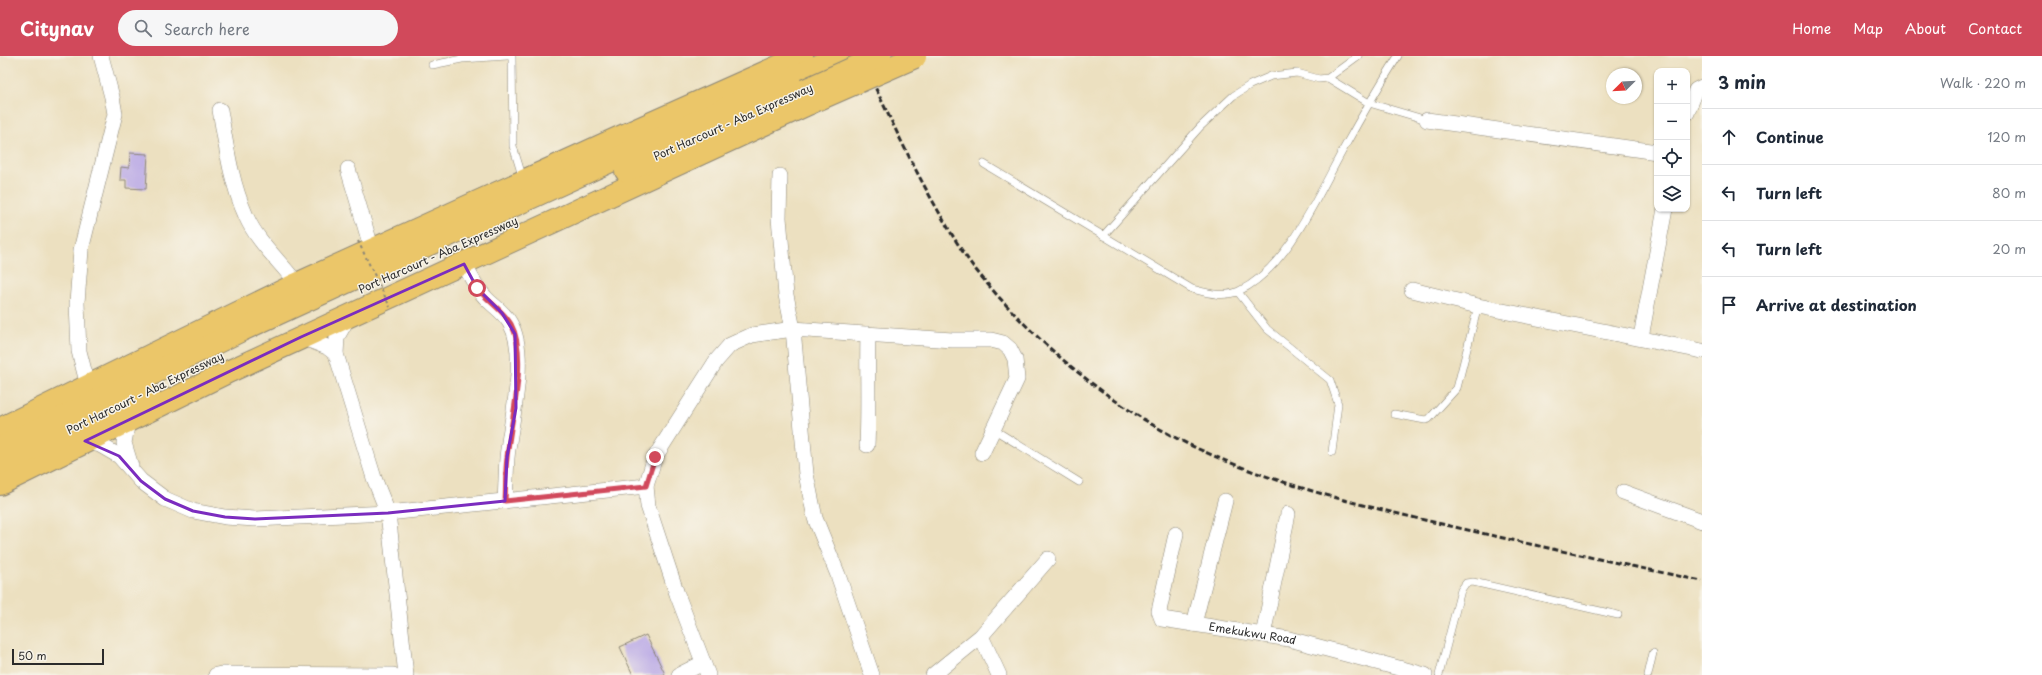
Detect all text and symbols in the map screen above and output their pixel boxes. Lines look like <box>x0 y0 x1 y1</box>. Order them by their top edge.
search box <box>118 10 398 46</box>
text: Citynav <box>20 14 94 42</box>
icon: search <box>132 17 154 39</box>
text: Search here <box>164 17 250 40</box>
text: Home <box>1792 18 1831 39</box>
text: Map <box>1853 18 1883 39</box>
text: About <box>1905 18 1946 39</box>
text: Contact <box>1968 18 2022 39</box>
north arrow <box>1606 68 1642 104</box>
map controls <box>1654 68 1690 212</box>
button: + <box>1654 68 1690 104</box>
text: 3 min <box>1718 69 1766 95</box>
text: Walk · 220 m <box>1940 73 2026 92</box>
street label: Port Harcourt - Aba Expressway <box>650 79 815 164</box>
button: − <box>1654 104 1690 140</box>
text: Continue <box>1756 125 1824 148</box>
icon: ahead <box>1718 126 1740 148</box>
text: 120 m <box>1987 127 2026 146</box>
button: locate <box>1654 140 1690 176</box>
button: layers <box>1654 176 1690 212</box>
text: Turn left <box>1756 181 1822 204</box>
icon: left <box>1718 182 1740 204</box>
text: 80 m <box>1992 183 2026 202</box>
street label: Port Harcourt - Aba Expressway <box>355 212 520 297</box>
text: Turn left <box>1756 237 1822 260</box>
icon: left <box>1718 238 1740 260</box>
text: 20 m <box>1992 239 2026 258</box>
route start <box>468 279 486 297</box>
text: Arrive at destination <box>1756 293 1917 316</box>
icon: arrive <box>1718 294 1740 316</box>
street label: Port Harcourt - Aba Expressway <box>63 347 226 438</box>
route end <box>646 448 664 466</box>
street label: Emekukwu Road <box>1208 618 1298 649</box>
scale bar <box>12 647 104 666</box>
text: 50 m <box>18 647 47 664</box>

